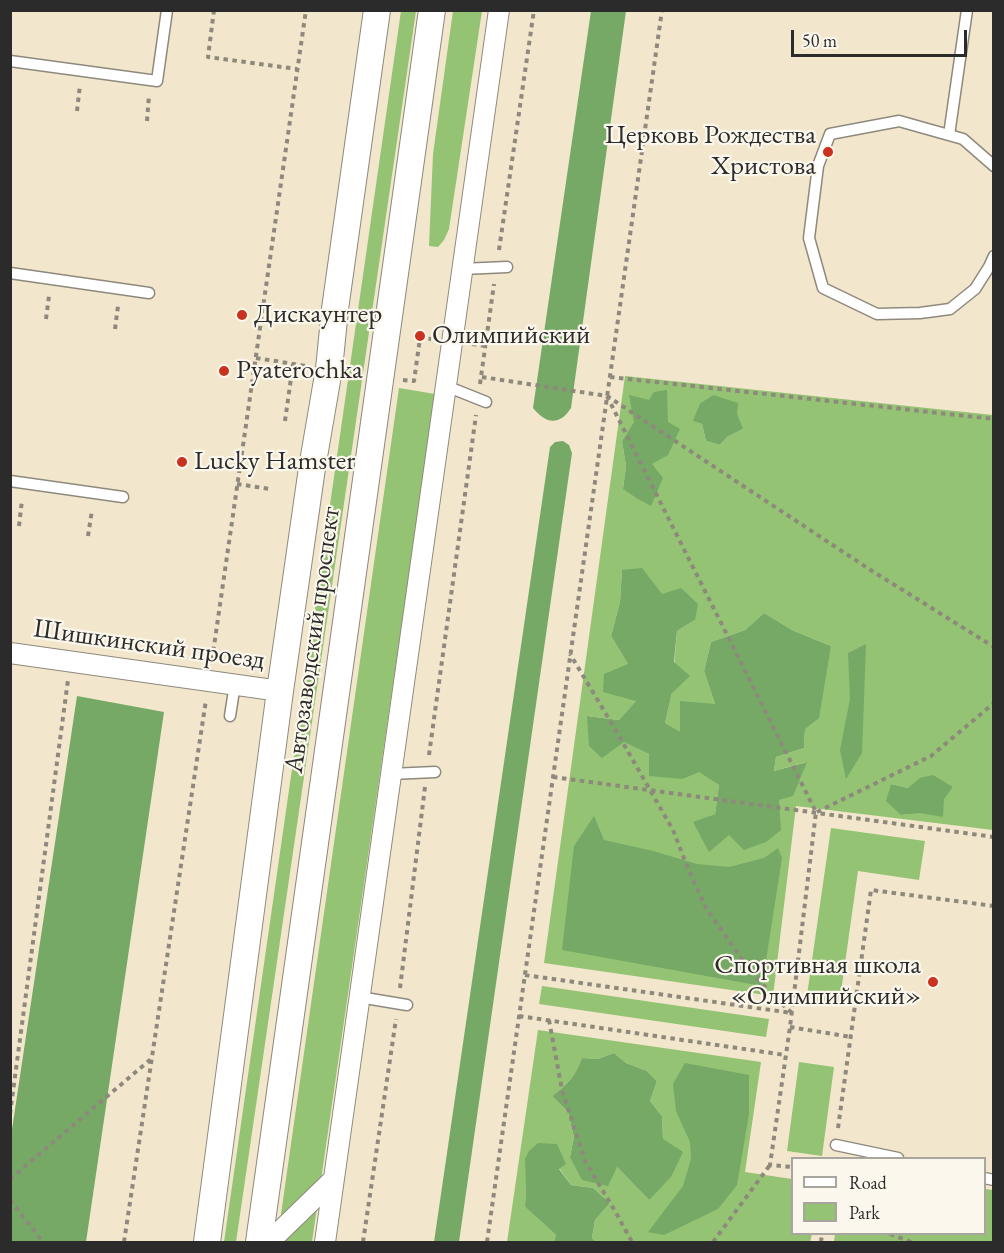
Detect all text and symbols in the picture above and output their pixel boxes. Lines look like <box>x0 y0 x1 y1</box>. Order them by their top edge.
scale bar <box>794 18 970 56</box>
text: 50 m <box>802 29 837 52</box>
place label: Церковь Рождества Христова <box>605 120 816 183</box>
marker: Церковь Рождества Христова <box>821 145 835 159</box>
place label: Дискаунтер <box>254 299 382 331</box>
marker: Дискаунтер <box>235 308 249 322</box>
place label: Олимпийский <box>432 320 590 352</box>
marker: Олимпийский <box>413 329 427 343</box>
place label: Pyaterochka <box>236 355 363 387</box>
marker: Pyaterochka <box>217 364 231 378</box>
place label: Lucky Hamster <box>194 446 355 478</box>
marker: Lucky Hamster <box>175 455 189 469</box>
street label: Автозаводский проспект <box>278 505 348 775</box>
street label: Шишкинский проезд <box>31 613 267 677</box>
place label: Спортивная школа «Олимпийский» <box>714 950 921 1013</box>
marker: Спортивная школа «Олимпийский» <box>926 975 940 989</box>
legend <box>791 1157 986 1235</box>
text: Road <box>849 1171 887 1194</box>
text: Park <box>849 1201 880 1224</box>

